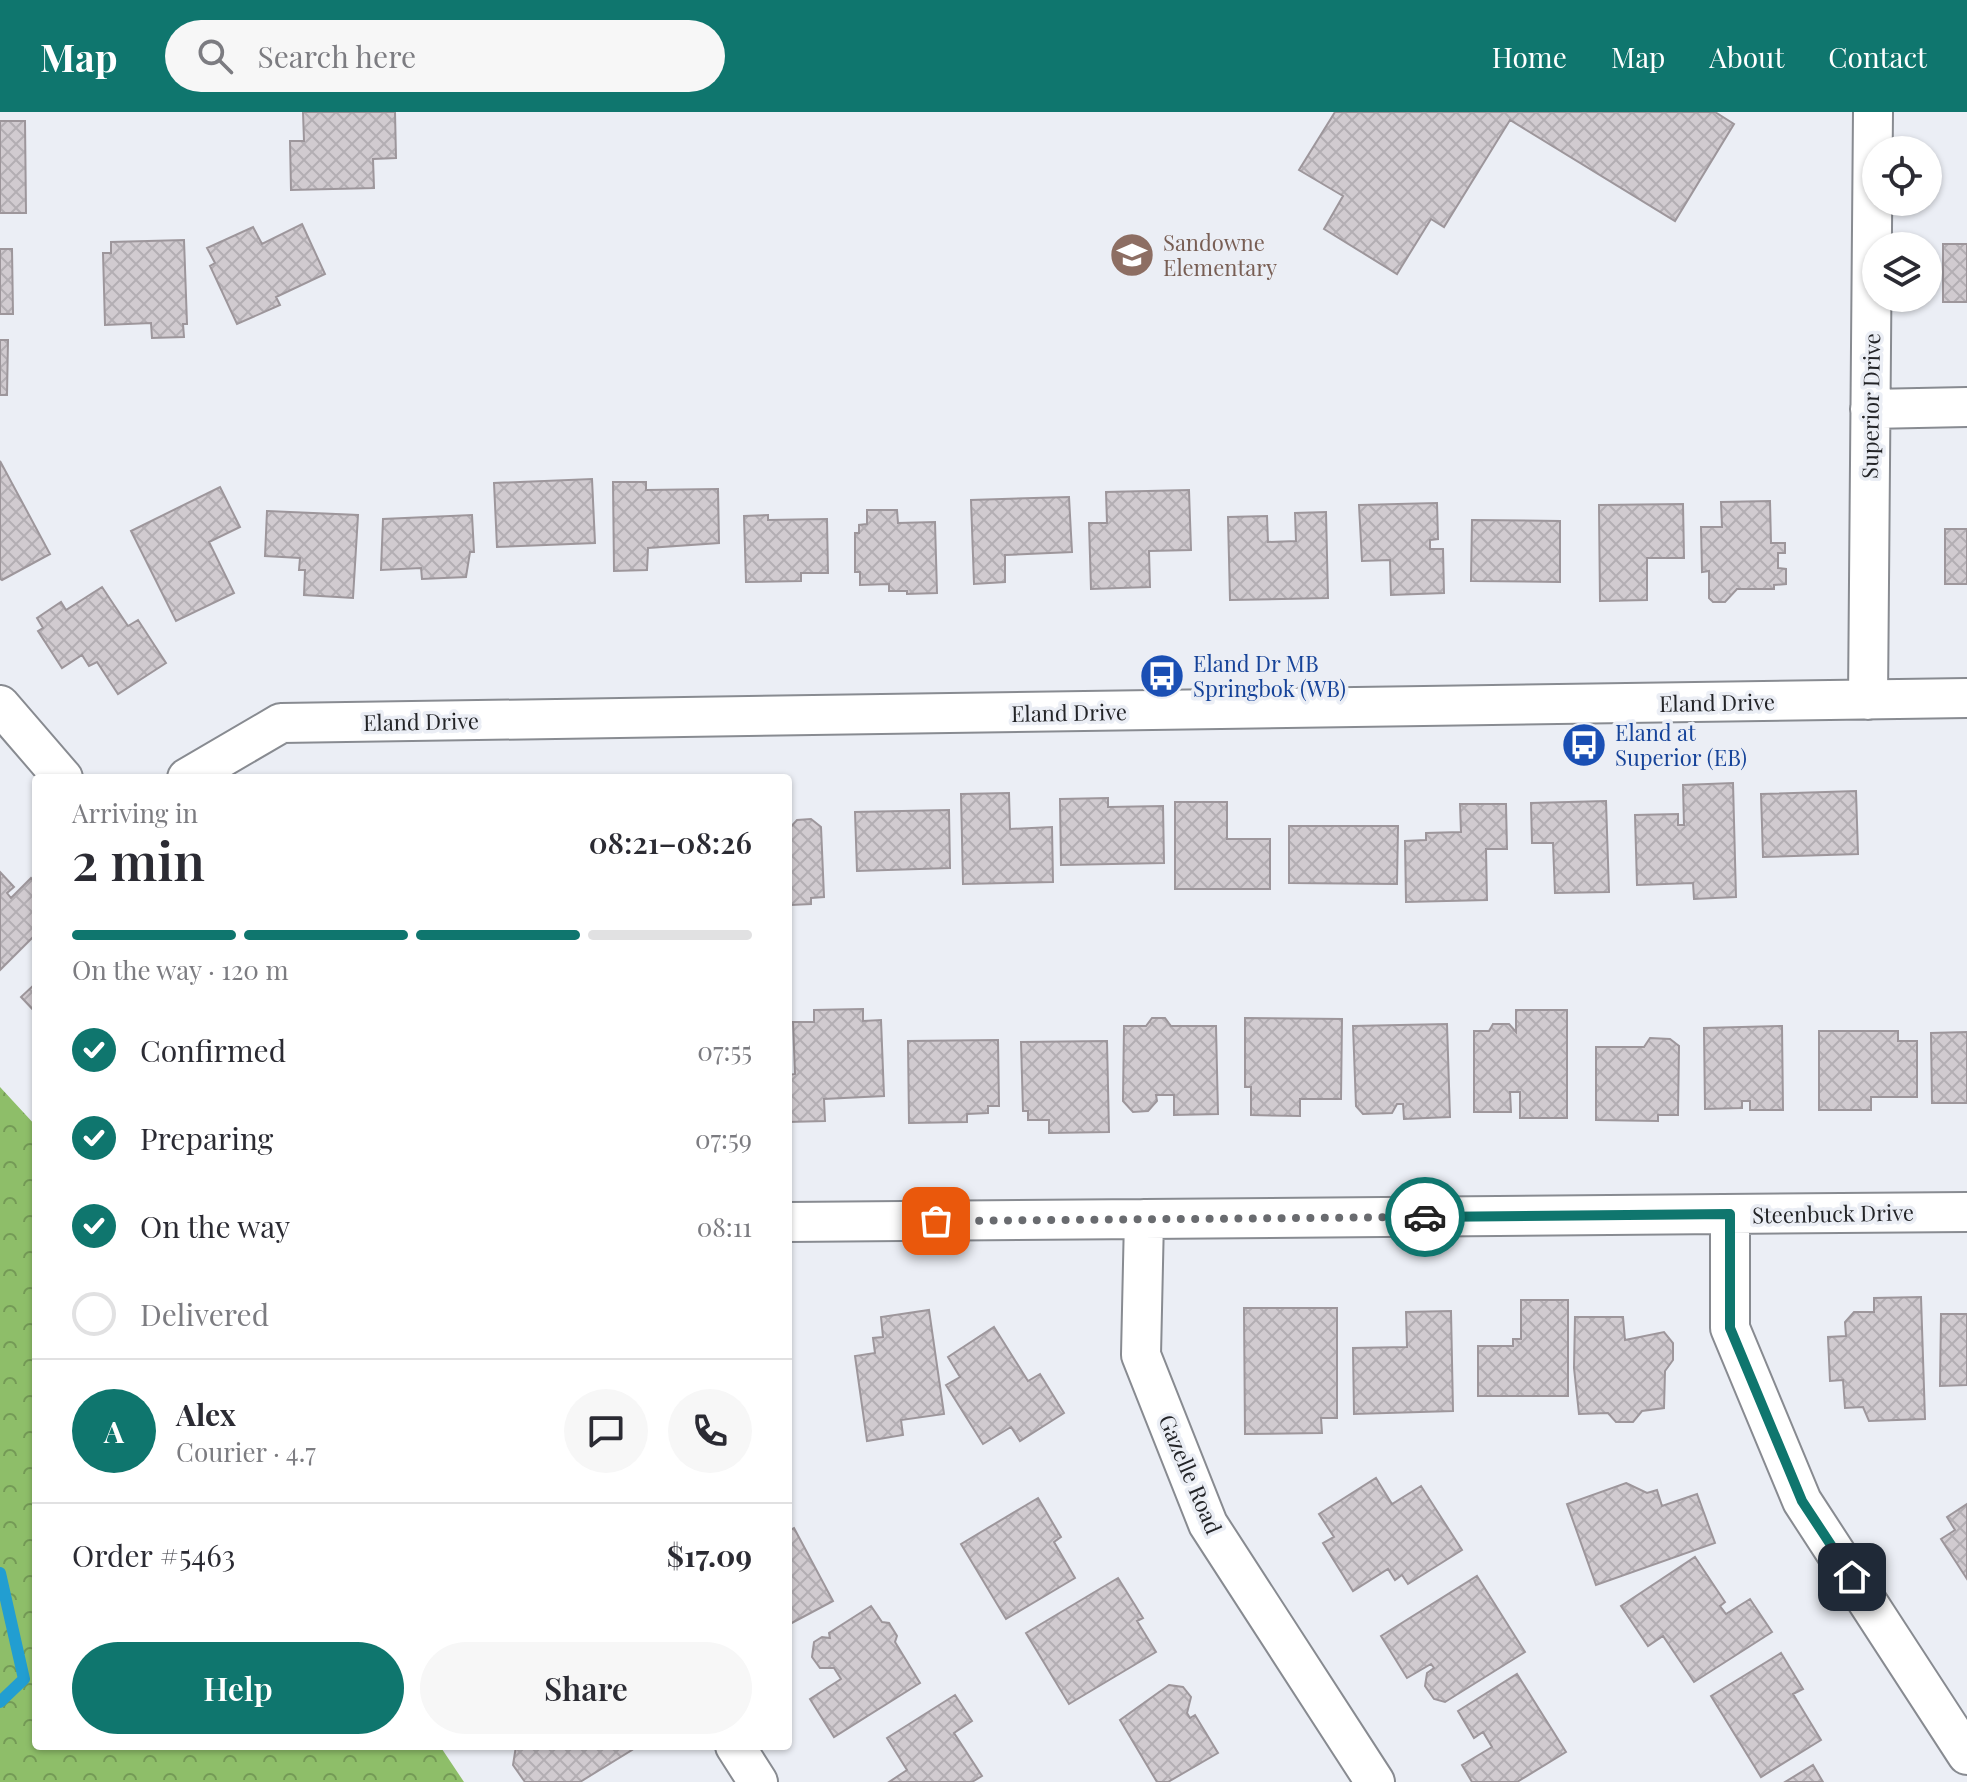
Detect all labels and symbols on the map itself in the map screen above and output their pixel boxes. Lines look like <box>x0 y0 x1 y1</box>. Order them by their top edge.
place label: Sandowne Elementary <box>1163 227 1277 282</box>
school or university icon: Sandowne Elementary <box>1108 231 1156 279</box>
street label: Superior Drive <box>1854 333 1886 479</box>
place label: Eland Dr MB Springbok (WB) <box>1193 648 1346 703</box>
bus stop icon: Eland Dr MB Springbok (WB) <box>1138 652 1186 700</box>
street label: Eland Drive <box>1659 686 1775 718</box>
street label: Eland Drive <box>1011 696 1127 728</box>
street label: Eland Drive <box>363 705 479 737</box>
place label: Eland at Superior (EB) <box>1615 717 1747 772</box>
bus stop icon: Eland at Superior (EB) <box>1560 721 1608 769</box>
courier <box>1385 1177 1465 1257</box>
pin <box>902 1187 970 1255</box>
street label: Steenbuck Drive <box>1752 1197 1914 1229</box>
street label: Gazelle Road <box>1152 1410 1230 1538</box>
pin <box>1818 1543 1886 1611</box>

